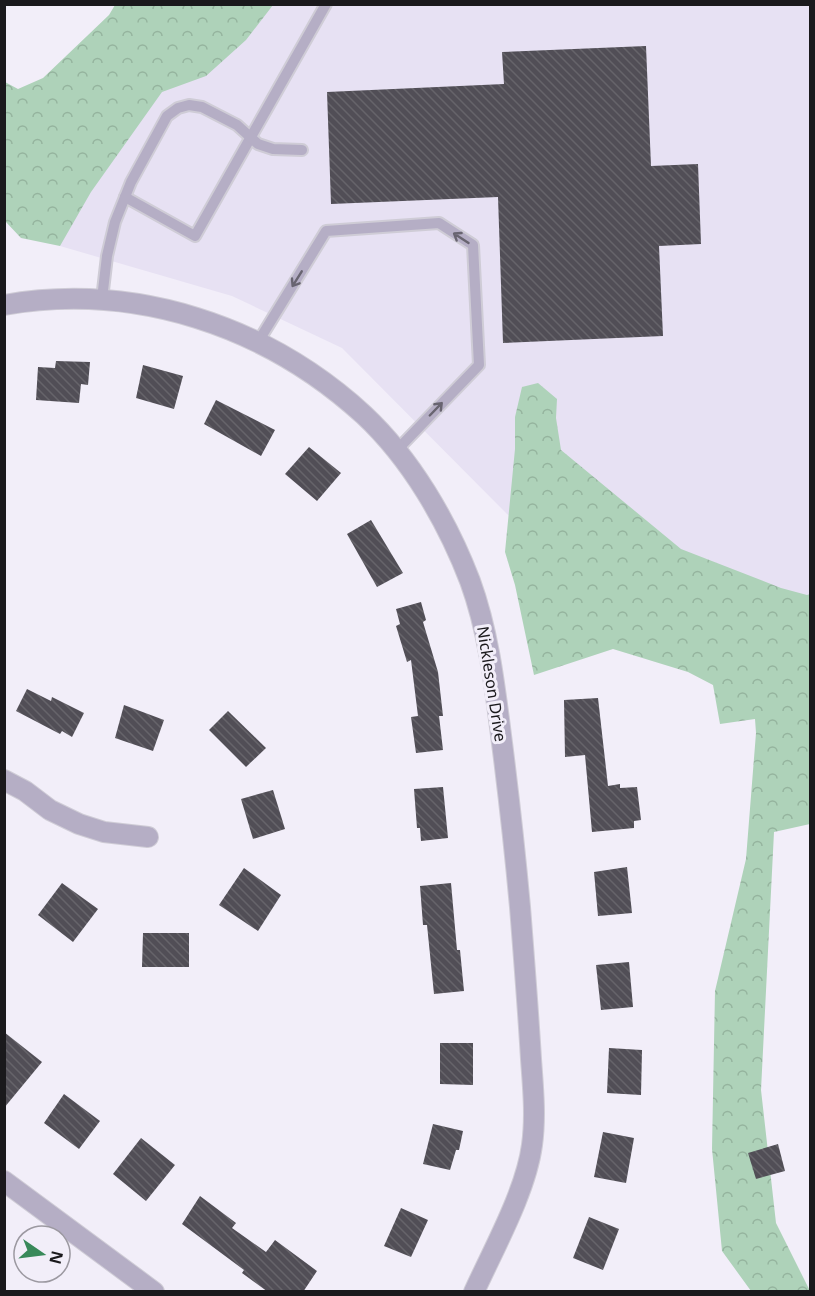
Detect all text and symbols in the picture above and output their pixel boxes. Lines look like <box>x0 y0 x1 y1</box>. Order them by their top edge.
one-way arrow <box>453 232 470 244</box>
one-way arrow <box>290 270 302 287</box>
one-way arrow <box>429 402 443 417</box>
street label: Nickleson Drive <box>472 625 512 743</box>
north arrow <box>12 1224 72 1284</box>
text: N <box>44 1249 69 1267</box>

